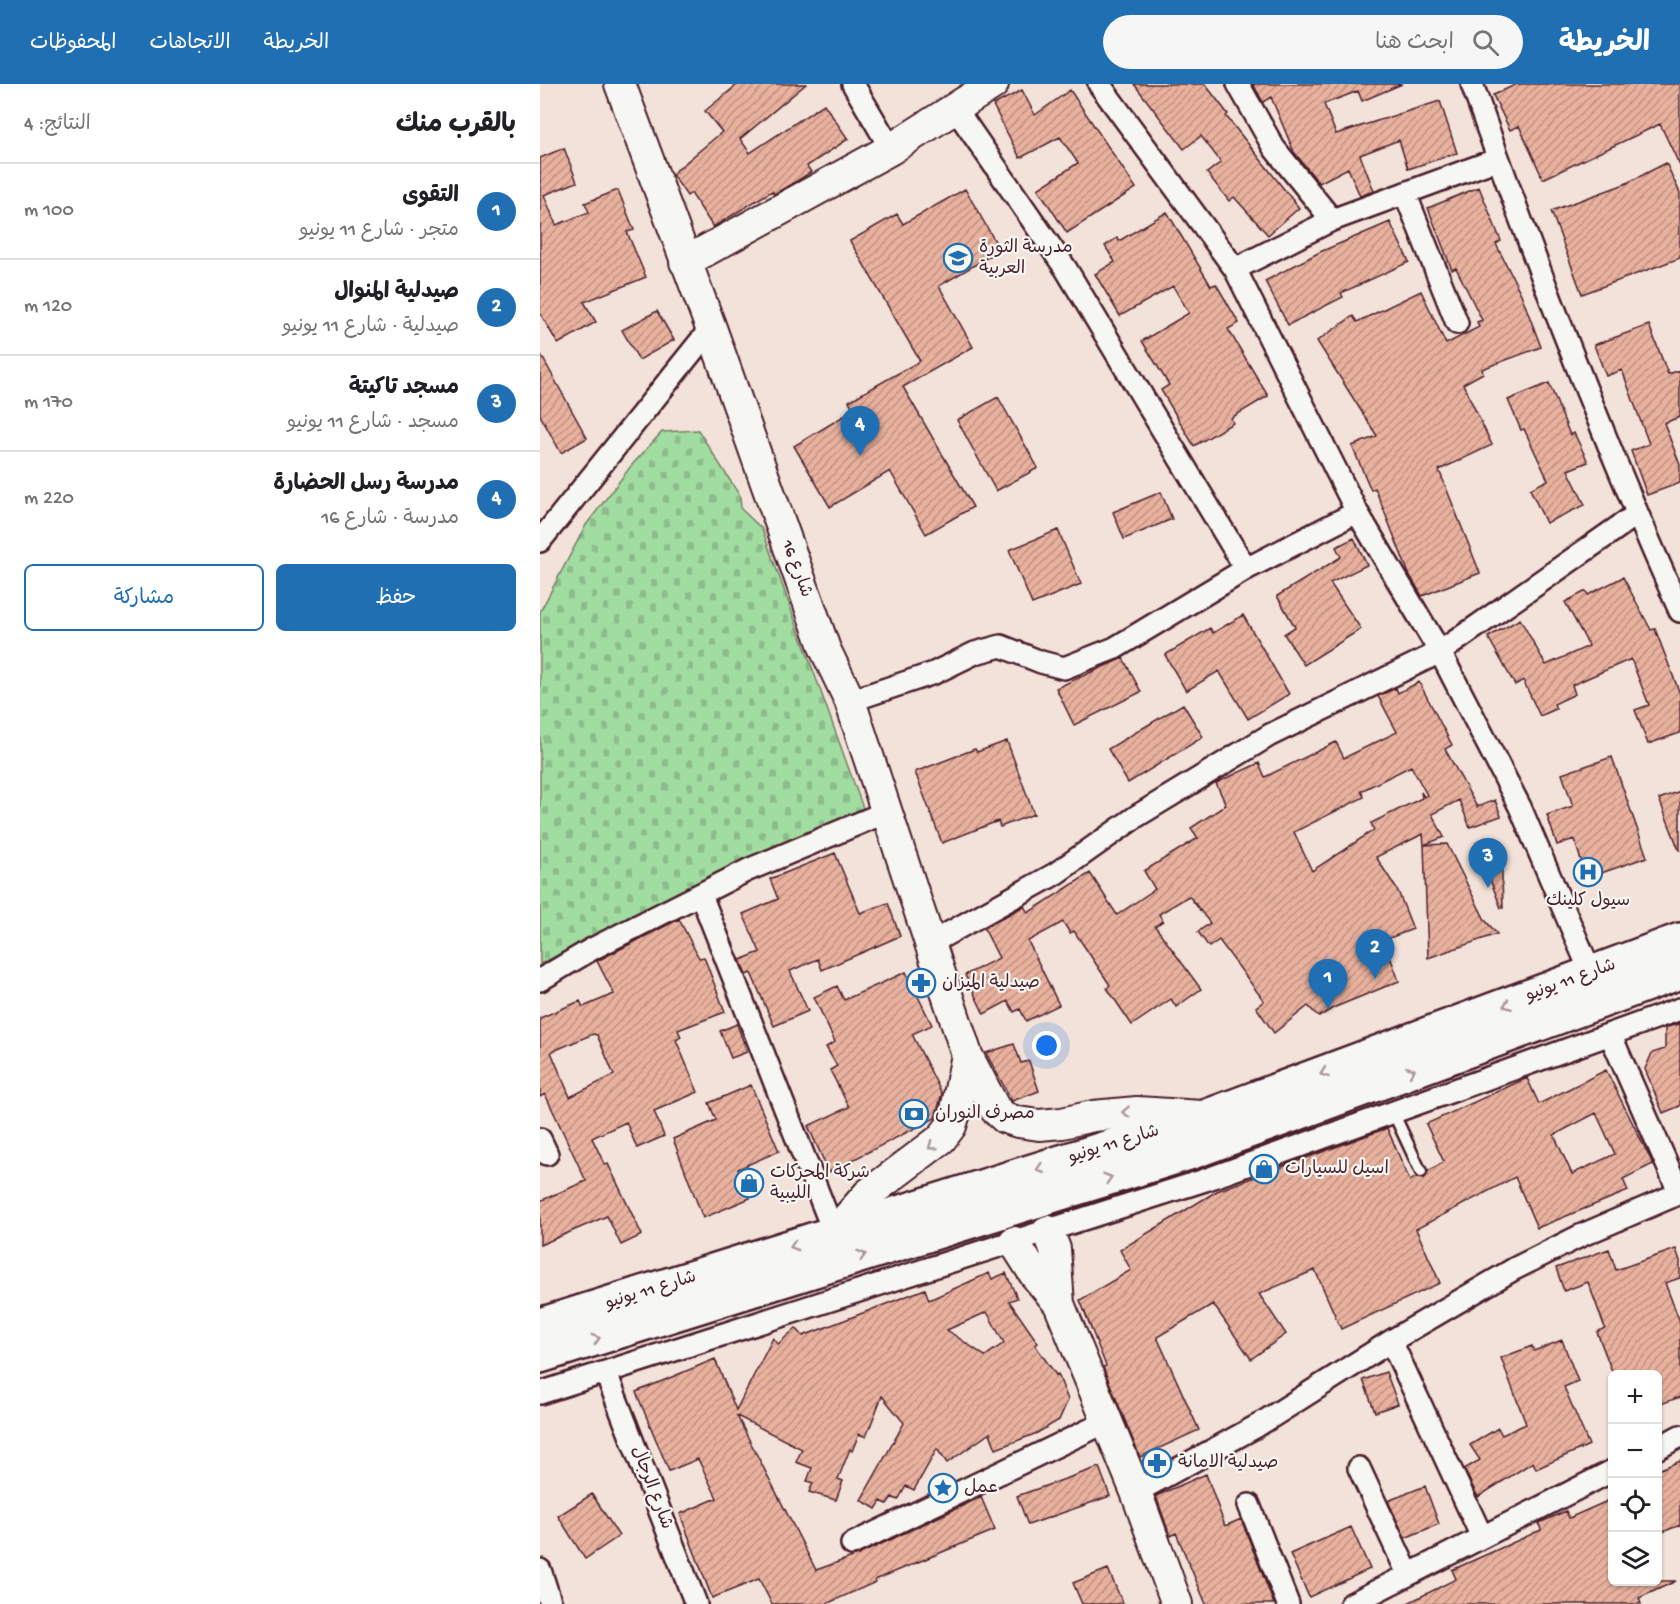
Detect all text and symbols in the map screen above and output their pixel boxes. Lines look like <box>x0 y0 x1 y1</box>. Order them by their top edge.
search box <box>1103 15 1523 69</box>
icon: search <box>1469 26 1502 59</box>
text: الخريطة <box>1559 28 1650 61</box>
text: ابحث هنا <box>1375 31 1454 57</box>
text: المحفوظات <box>30 32 116 57</box>
text: الاتجاهات <box>149 32 231 57</box>
text: الخريطة <box>264 32 329 57</box>
text: بالقرب منك <box>396 111 516 142</box>
text: النتائج: 4 <box>24 114 91 137</box>
text: التقوى <box>402 184 459 210</box>
text: 100 m <box>24 200 74 223</box>
text: 1 <box>492 200 501 223</box>
text: متجر · شارع 11 يونيو <box>299 220 459 243</box>
place label: مدرسة الثورة العربية <box>979 238 1073 280</box>
school or university icon: مدرسة الثورة العربية <box>942 242 974 274</box>
text: صيدلية المنوال <box>334 280 459 306</box>
text: 120 m <box>24 296 72 319</box>
text: 2 <box>492 296 501 319</box>
text: صيدلية · شارع 11 يونيو <box>282 316 459 339</box>
text: مسجد تاكيتة <box>349 376 459 402</box>
text: 170 m <box>24 392 73 415</box>
text: 3 <box>491 392 502 415</box>
pin: 4 <box>840 406 880 456</box>
text: مسجد · شارع 11 يونيو <box>287 412 459 435</box>
text: مدرسة رسل الحضارة <box>273 472 459 498</box>
text: 220 m <box>24 488 74 511</box>
text: 4 <box>492 488 501 511</box>
text: مدرسة · شارع 16 <box>321 508 459 531</box>
street label: شارع 16 <box>776 536 816 601</box>
button: مشاركة <box>24 564 264 631</box>
button: حفظ <box>276 564 516 631</box>
pin: 3 <box>1468 838 1508 888</box>
hospital icon: سيول كلينك <box>1572 856 1604 888</box>
place label: سيول كلينك <box>1546 891 1630 912</box>
pin: 2 <box>1356 930 1394 979</box>
street label: شارع 11 يونيو <box>1522 955 1619 1007</box>
pin: 1 <box>1308 960 1348 1009</box>
pharmacy icon: صيدلية الميزان <box>905 967 937 999</box>
place label: صيدلية الميزان <box>942 973 1040 994</box>
one-way arrow <box>1502 997 1513 1010</box>
your location <box>1032 1031 1061 1060</box>
one-way arrow <box>1319 1065 1330 1078</box>
one-way arrow <box>1405 1066 1416 1078</box>
bank icon: مصرف النوران <box>898 1098 930 1130</box>
place label: مصرف النوران <box>935 1104 1035 1125</box>
one-way arrow <box>1122 1106 1131 1119</box>
street label: شارع 11 يونيو <box>1065 1121 1162 1169</box>
one-way arrow <box>928 1139 939 1150</box>
shop icon: اسيل للسيارات <box>1248 1153 1280 1185</box>
place label: اسيل للسيارات <box>1285 1159 1389 1180</box>
one-way arrow <box>1035 1161 1046 1174</box>
place label: شركة المحركات الليبية <box>770 1163 870 1205</box>
shop icon: شركة المحركات الليبية <box>733 1167 765 1199</box>
one-way arrow <box>1102 1173 1113 1185</box>
one-way arrow <box>789 1239 800 1251</box>
one-way arrow <box>856 1250 867 1262</box>
street label: شارع 11 يونيو <box>602 1267 699 1315</box>
one-way arrow <box>590 1333 601 1346</box>
map controls <box>1608 1370 1662 1586</box>
button: + <box>1608 1370 1662 1424</box>
button: − <box>1608 1424 1662 1478</box>
street label: شارع الرجال <box>626 1443 676 1533</box>
pharmacy icon: صيدلية الامانة <box>1141 1447 1173 1479</box>
place label: صيدلية الامانة <box>1178 1453 1278 1474</box>
place icon: عمل <box>927 1472 959 1504</box>
place label: عمل <box>964 1478 998 1499</box>
button: locate <box>1608 1478 1662 1532</box>
button: layers <box>1608 1532 1662 1586</box>

